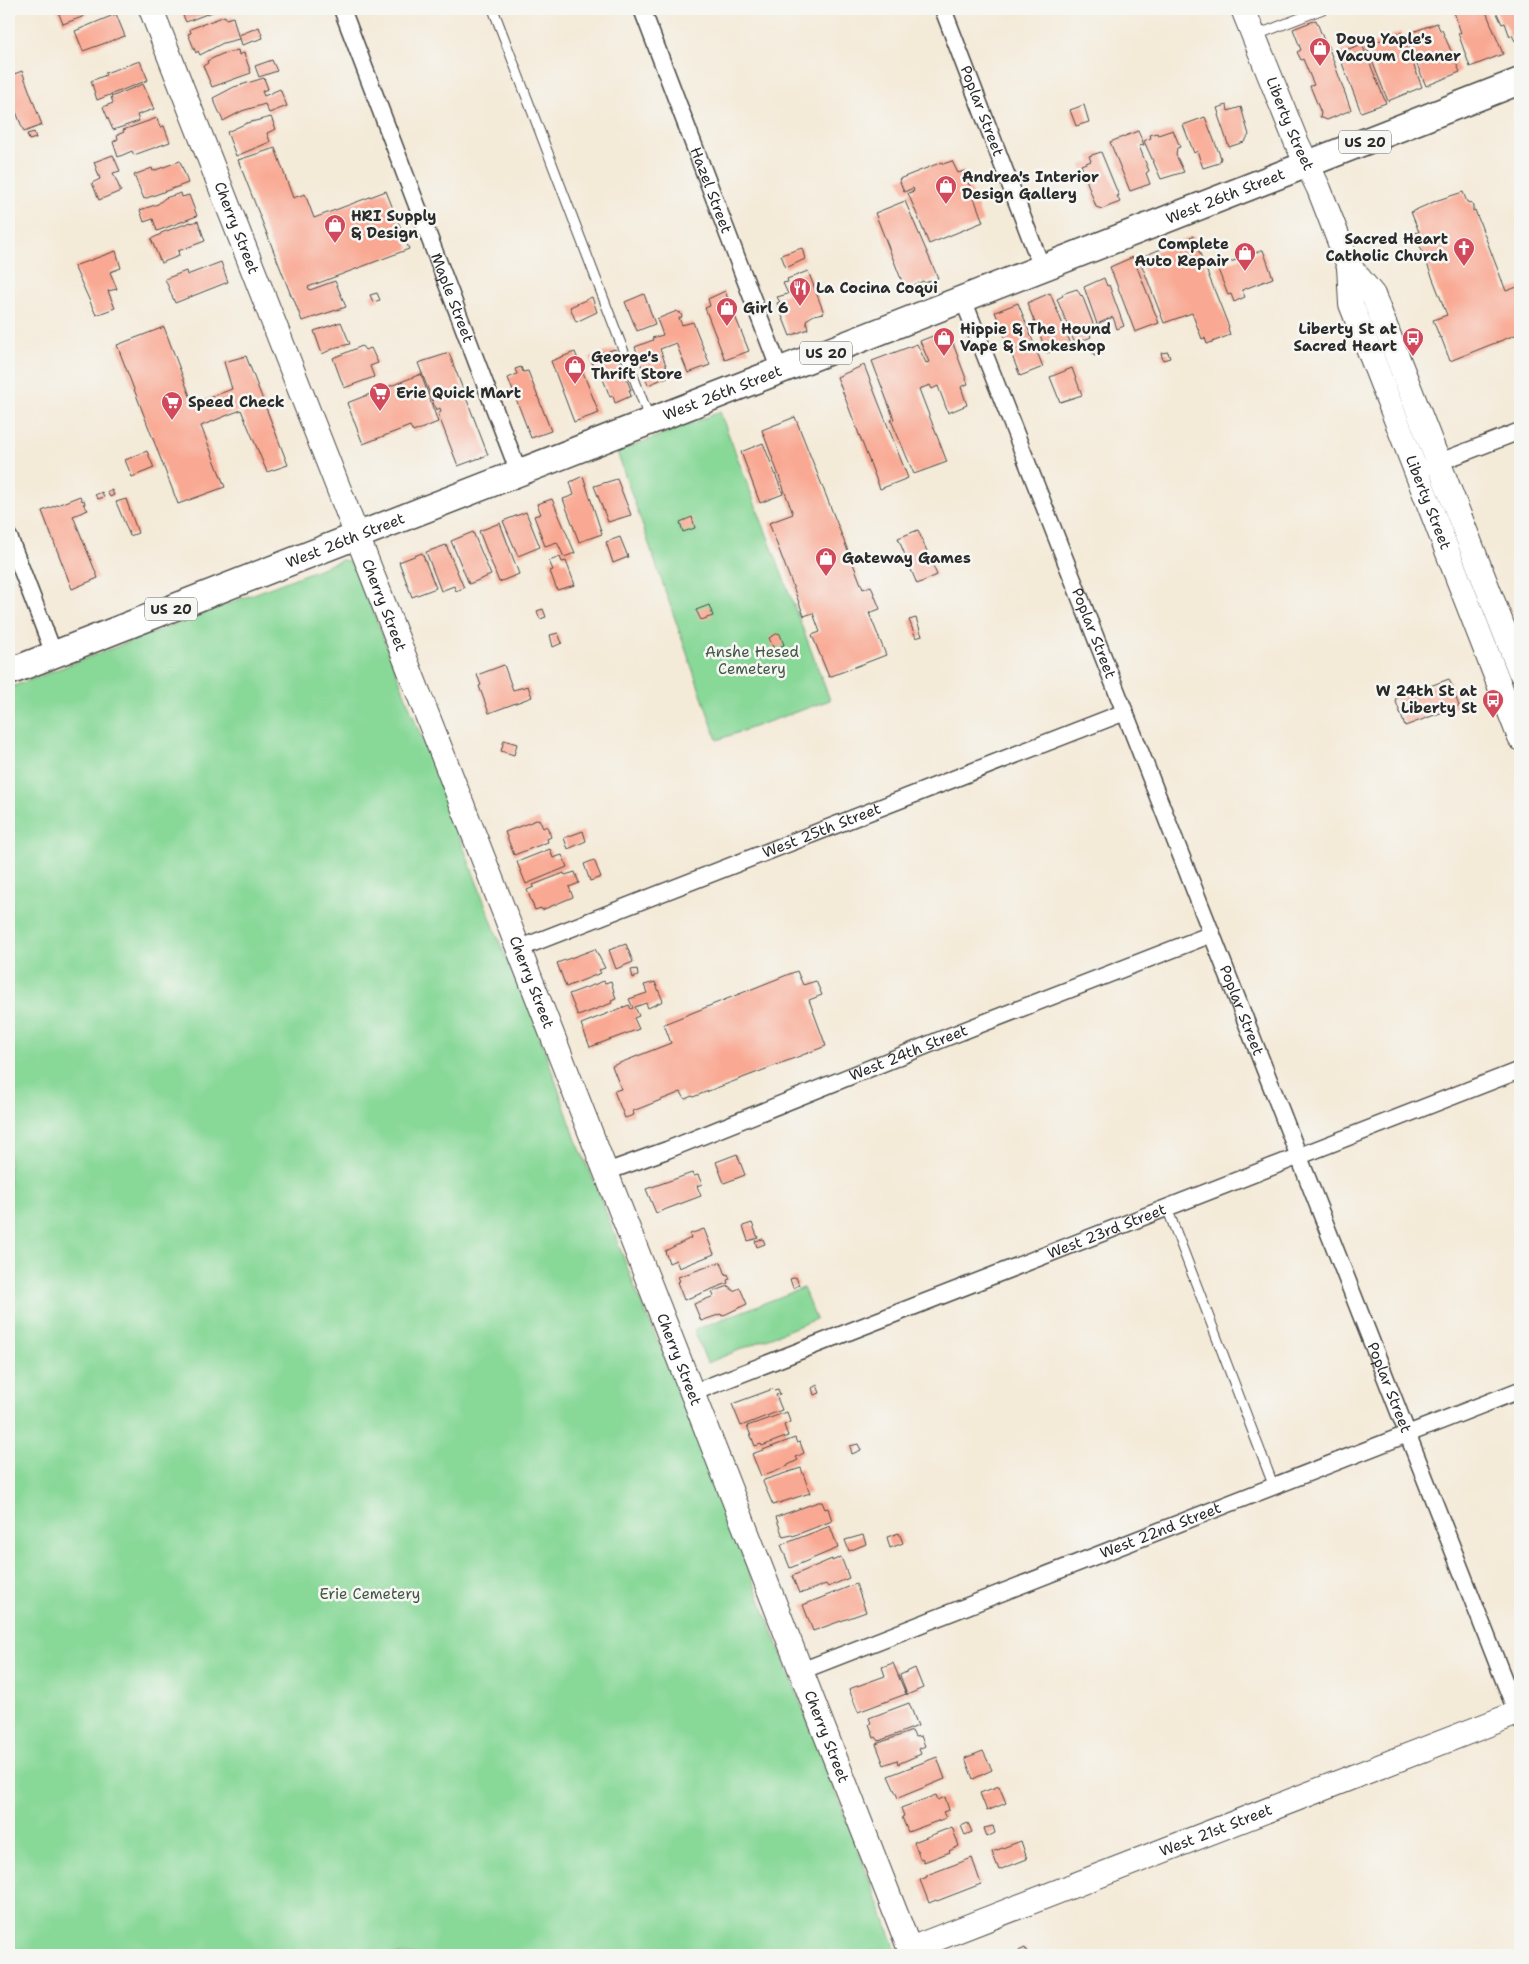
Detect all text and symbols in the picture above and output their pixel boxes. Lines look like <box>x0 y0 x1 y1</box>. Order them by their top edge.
place label: Doug Yaple's Vacuum Cleaner <box>1336 29 1461 66</box>
shop icon: Doug Yaple's Vacuum Cleaner <box>1308 36 1332 67</box>
street label: Poplar Street <box>955 63 1008 159</box>
street label: Liberty Street <box>1261 74 1319 174</box>
road number: US 20 <box>1339 130 1391 154</box>
street label: Hazel Street <box>686 144 737 236</box>
street label: West 26th Street <box>1163 164 1288 229</box>
place label: Andrea's Interior Design Gallery <box>962 167 1099 204</box>
shop icon: Andrea's Interior Design Gallery <box>934 174 958 205</box>
street label: Cherry Street <box>209 179 264 277</box>
place label: HRI Supply & Design <box>351 206 437 243</box>
shop icon: HRI Supply & Design <box>323 213 347 244</box>
place label: Sacred Heart Catholic Church <box>1325 229 1448 266</box>
place label: Complete Auto Repair <box>1134 234 1229 271</box>
church icon: Sacred Heart Catholic Church <box>1452 236 1476 267</box>
shop icon: Complete Auto Repair <box>1233 241 1257 272</box>
street label: Maple Street <box>426 250 478 345</box>
restaurant icon: La Cocina Coqui <box>788 276 812 307</box>
place label: La Cocina Coqui <box>816 278 938 298</box>
shop icon: Girl 6 <box>715 296 739 327</box>
place label: Girl 6 <box>743 298 788 318</box>
place label: Hippie & The Hound Vape & Smokeshop <box>960 319 1111 356</box>
place label: Liberty St at Sacred Heart <box>1293 319 1397 356</box>
shop icon: Hippie & The Hound Vape & Smokeshop <box>932 326 956 357</box>
bus stop icon: Liberty St at Sacred Heart <box>1401 326 1425 357</box>
road number: US 20 <box>800 342 852 364</box>
place label: George's Thrift Store <box>591 347 683 384</box>
shop icon: George's Thrift Store <box>563 354 587 385</box>
street label: West 26th Street <box>660 361 785 425</box>
supermarket icon: Erie Quick Mart <box>368 381 392 412</box>
place label: Erie Quick Mart <box>396 383 521 403</box>
supermarket icon: Speed Check <box>160 390 184 421</box>
place label: Speed Check <box>188 392 285 412</box>
street label: Liberty Street <box>1401 452 1456 553</box>
street label: West 26th Street <box>283 508 408 573</box>
shop icon: Gateway Games <box>814 546 838 577</box>
place label: Gateway Games <box>842 548 971 568</box>
street label: Cherry Street <box>357 556 411 654</box>
street label: Poplar Street <box>1067 585 1121 681</box>
road number: US 20 <box>145 598 197 620</box>
park label: Anshe Hesed Cemetery <box>705 642 799 679</box>
place label: W 24th St at Liberty St <box>1376 681 1477 718</box>
bus stop icon: W 24th St at Liberty St <box>1481 688 1505 719</box>
street label: West 25th Street <box>760 798 884 863</box>
street label: Cherry Street <box>505 933 559 1031</box>
street label: Poplar Street <box>1215 962 1268 1059</box>
street label: West 24th Street <box>846 1020 970 1086</box>
street label: West 23rd Street <box>1044 1199 1169 1263</box>
street label: Cherry Street <box>652 1310 706 1409</box>
street label: Poplar Street <box>1363 1339 1416 1436</box>
street label: West 22nd Street <box>1097 1498 1224 1563</box>
park label: Erie Cemetery <box>320 1584 421 1604</box>
street label: Cherry Street <box>800 1688 854 1786</box>
street label: West 21st Street <box>1156 1799 1275 1861</box>

